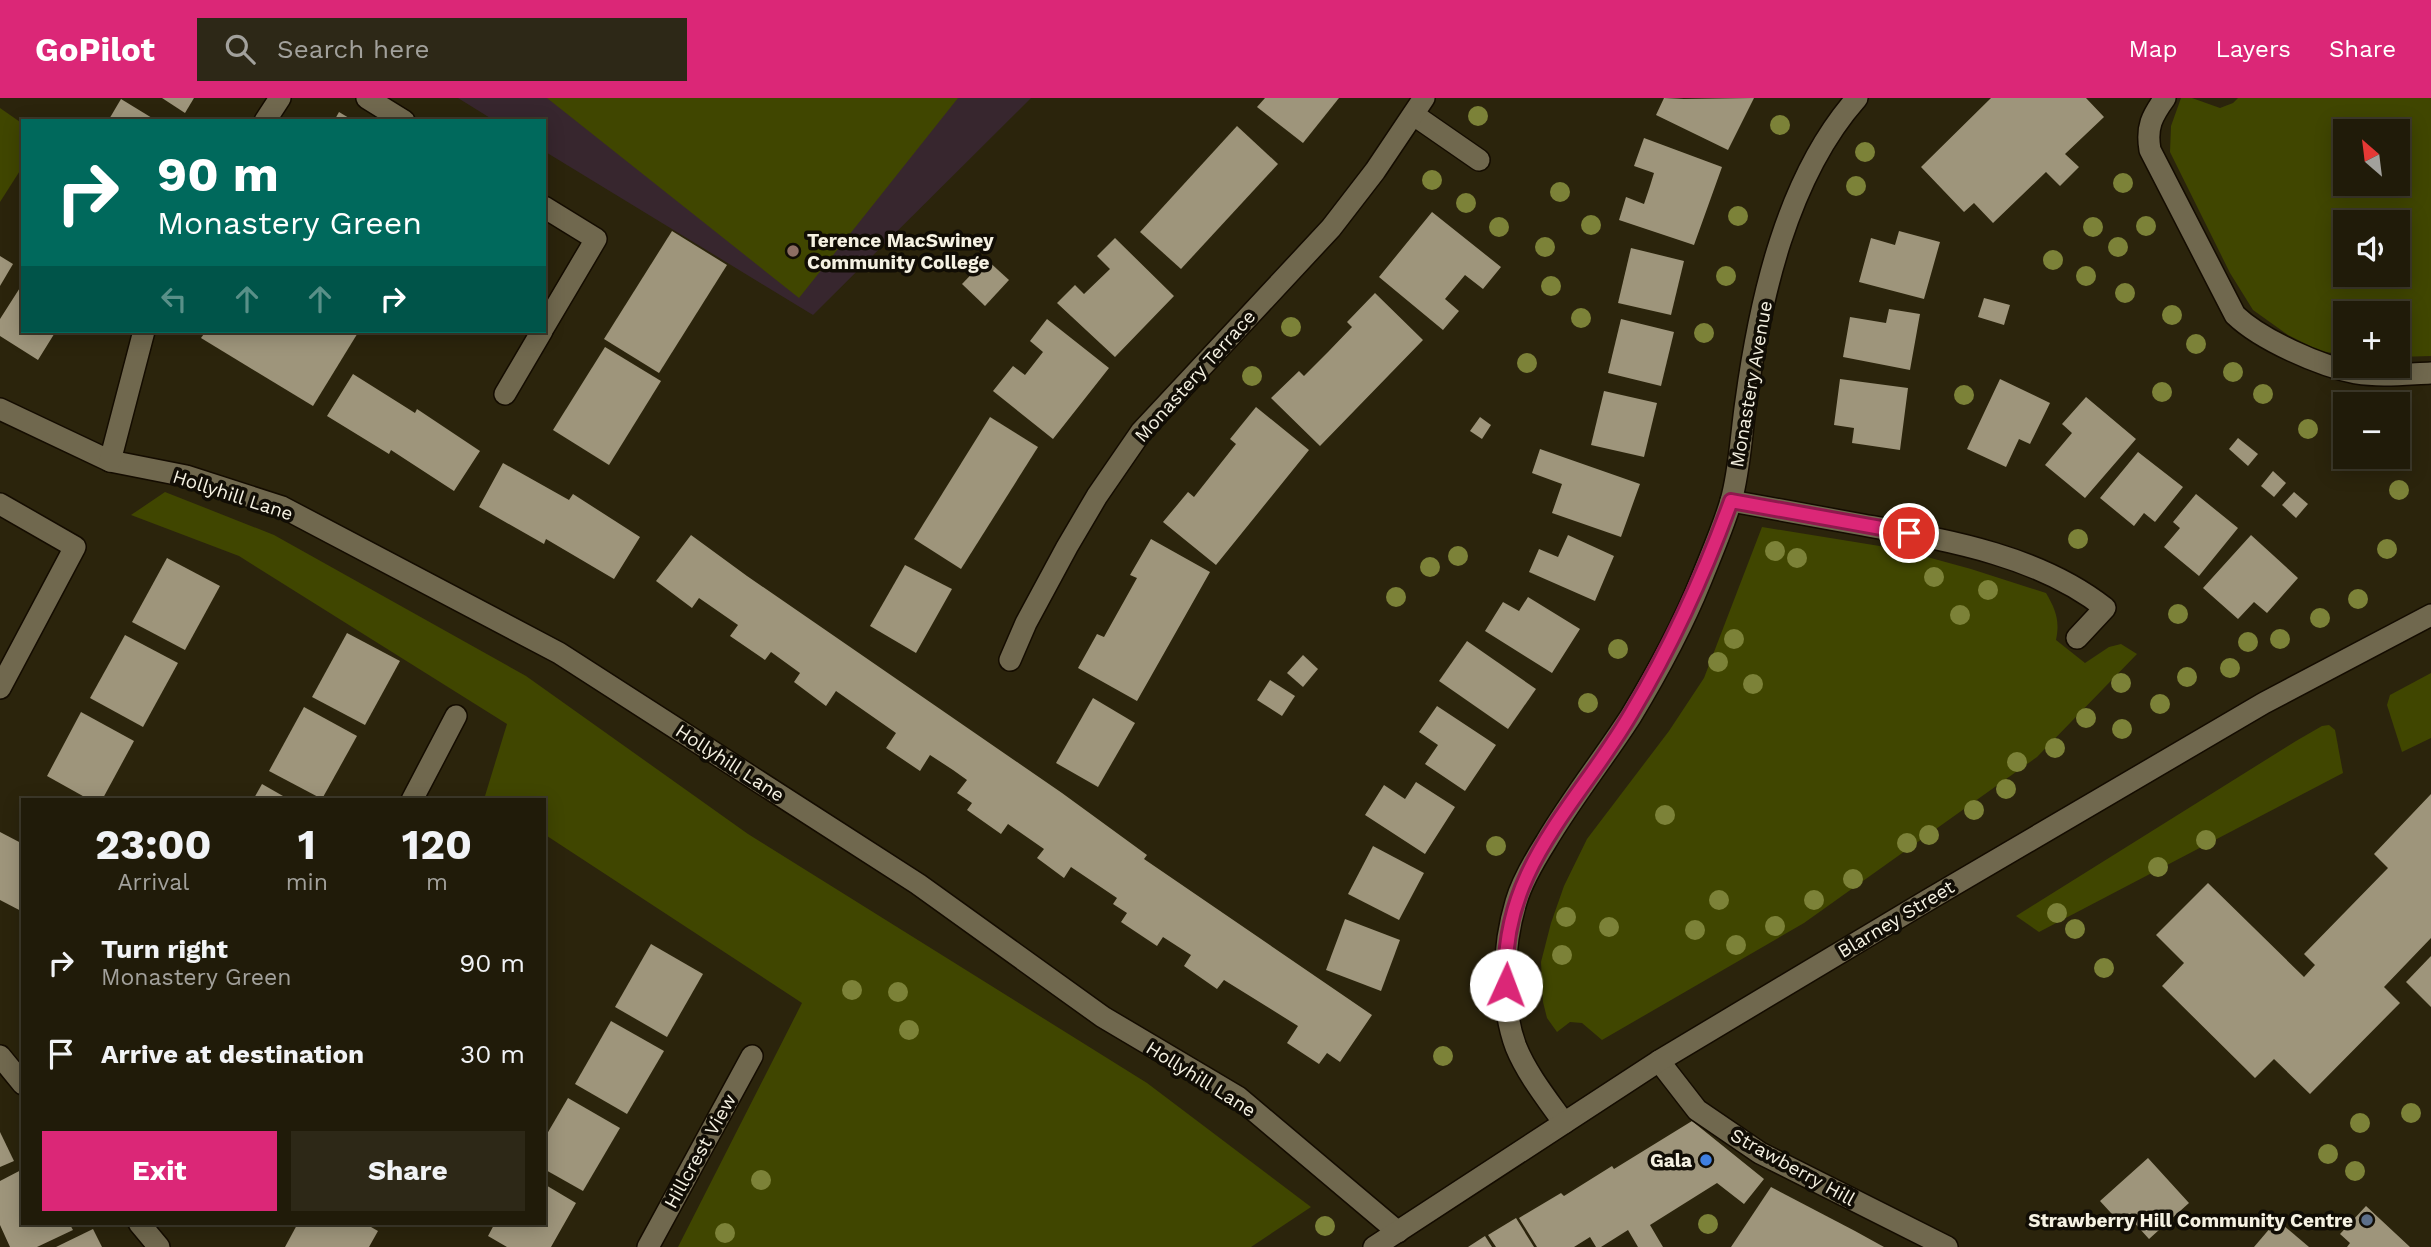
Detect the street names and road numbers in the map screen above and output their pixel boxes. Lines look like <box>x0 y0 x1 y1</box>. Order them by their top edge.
street label: Monastery Avenue <box>1725 299 1777 469</box>
street label: Monastery Terrace <box>1130 305 1260 447</box>
street label: Hollyhill Lane <box>170 465 296 525</box>
street label: Hollyhill Lane <box>671 719 789 807</box>
street label: Blarney Street <box>1834 875 1959 963</box>
street label: Hollyhill Lane <box>1142 1036 1260 1122</box>
street label: Hillcrest View <box>659 1090 741 1212</box>
street label: Strawberry Hill <box>1727 1123 1859 1211</box>

